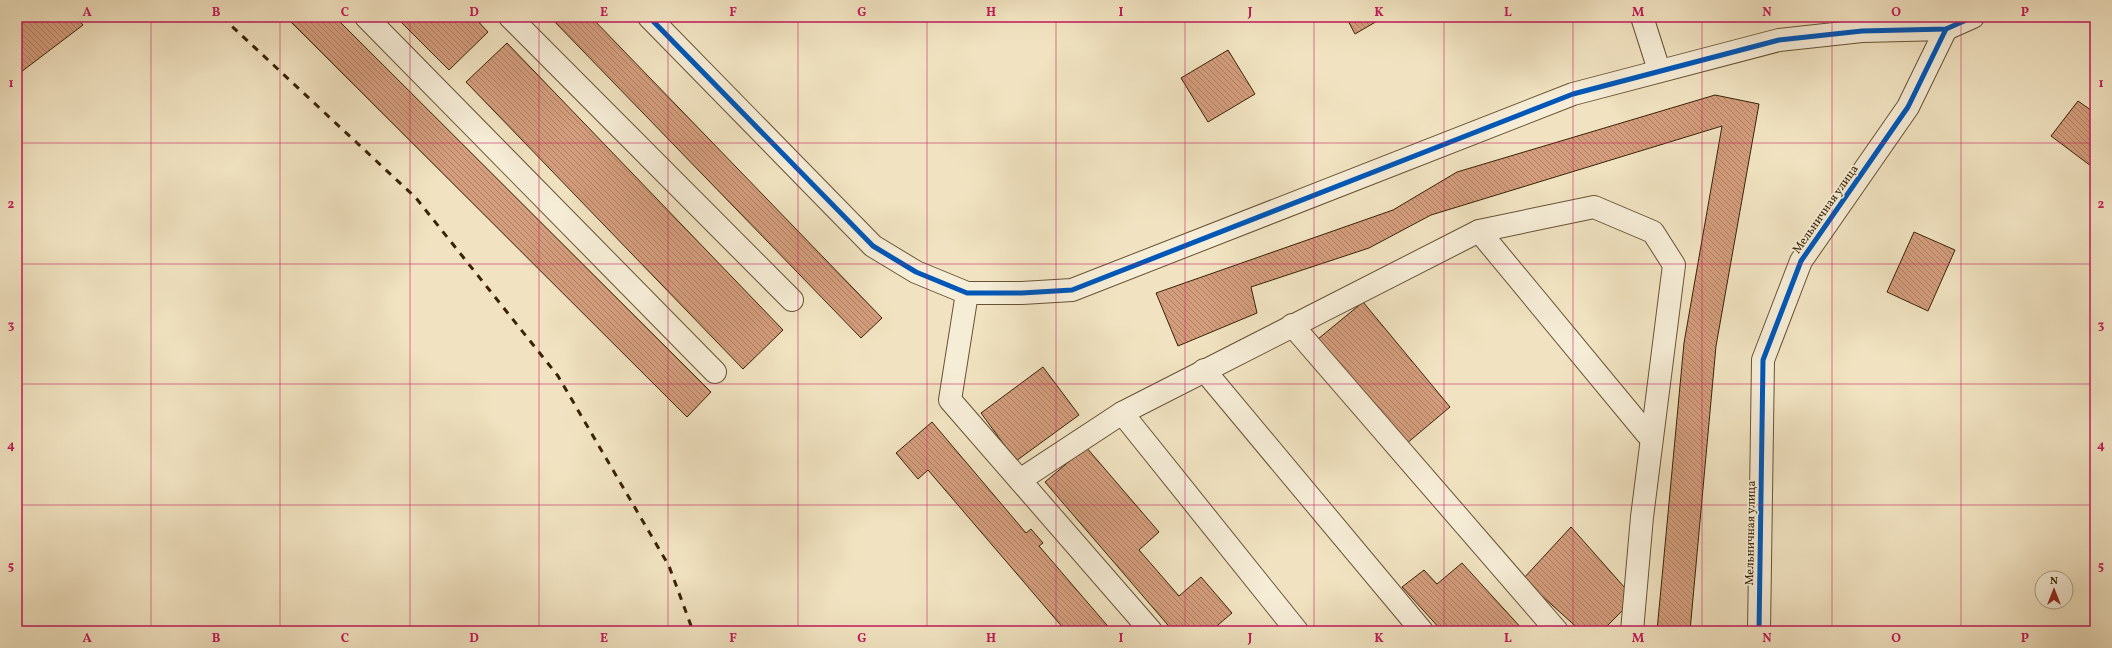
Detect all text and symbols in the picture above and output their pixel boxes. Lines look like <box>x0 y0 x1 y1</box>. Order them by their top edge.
text: A <box>82 4 92 22</box>
text: B <box>212 4 221 22</box>
text: C <box>341 4 349 22</box>
text: D <box>469 4 479 22</box>
text: E <box>600 4 608 22</box>
text: F <box>729 4 737 22</box>
text: G <box>857 4 867 22</box>
text: H <box>986 4 996 22</box>
text: I <box>1119 4 1124 22</box>
text: J <box>1247 4 1253 22</box>
text: K <box>1374 4 1384 22</box>
text: L <box>1504 4 1512 22</box>
text: M <box>1632 4 1645 22</box>
text: N <box>1762 4 1772 22</box>
text: O <box>1891 4 1901 22</box>
text: P <box>2021 4 2029 22</box>
text: 1 <box>8 75 14 93</box>
text: 1 <box>2098 75 2104 93</box>
street label: Мельничная улица <box>1789 162 1863 257</box>
text: 2 <box>8 196 15 214</box>
text: 2 <box>2098 196 2105 214</box>
text: 3 <box>8 317 15 335</box>
text: 3 <box>2098 317 2105 335</box>
text: 4 <box>7 437 15 455</box>
text: 4 <box>2097 437 2105 455</box>
street label: Мельничная улица <box>1742 480 1760 586</box>
text: 5 <box>8 558 14 576</box>
text: 5 <box>2098 558 2104 576</box>
north arrow <box>2034 570 2074 610</box>
text: N <box>2050 574 2058 589</box>
text: A <box>82 630 92 648</box>
text: B <box>212 630 221 648</box>
text: C <box>341 630 349 648</box>
text: D <box>469 630 479 648</box>
text: E <box>600 630 608 648</box>
text: F <box>729 630 737 648</box>
text: G <box>857 630 867 648</box>
text: H <box>986 630 996 648</box>
text: I <box>1119 630 1124 648</box>
text: J <box>1247 630 1253 648</box>
text: K <box>1374 630 1384 648</box>
text: L <box>1504 630 1512 648</box>
text: M <box>1632 630 1645 648</box>
text: N <box>1762 630 1772 648</box>
text: O <box>1891 630 1901 648</box>
text: P <box>2021 630 2029 648</box>

